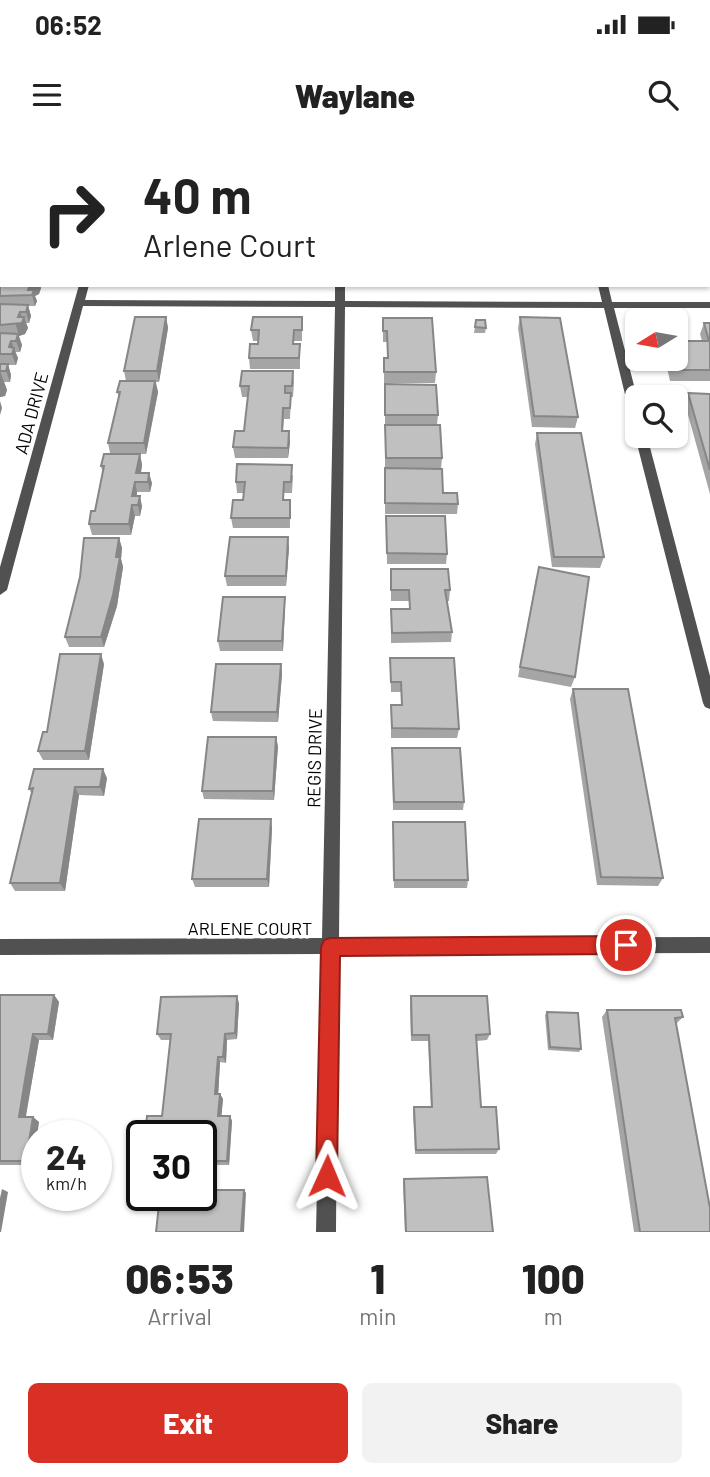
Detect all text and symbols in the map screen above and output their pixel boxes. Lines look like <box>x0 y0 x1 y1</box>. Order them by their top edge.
text: 06:52 <box>35 9 102 40</box>
icon: menu <box>28 76 66 114</box>
text: Waylane <box>295 76 415 114</box>
icon: search <box>644 76 682 114</box>
text: 40 m <box>143 165 251 224</box>
icon: right <box>28 168 119 259</box>
text: Arlene Court <box>143 225 317 263</box>
north arrow <box>625 308 688 371</box>
map controls <box>625 308 688 448</box>
street label: ADA DRIVE <box>9 369 53 457</box>
button: search <box>625 385 688 448</box>
street label: REGIS DRIVE <box>302 708 326 808</box>
pin <box>596 915 656 975</box>
street label: ARLENE COURT <box>188 917 312 939</box>
icon: arrive <box>607 926 645 964</box>
speed limit sign: 30 <box>126 1120 217 1211</box>
text: 24 <box>46 1135 87 1177</box>
position arrow <box>290 1139 364 1213</box>
text: km/h <box>46 1172 87 1194</box>
text: 06:53 <box>125 1252 234 1302</box>
text: 1 <box>370 1252 385 1302</box>
text: 100 <box>522 1252 585 1302</box>
text: Arrival <box>147 1302 212 1330</box>
text: min <box>359 1302 396 1330</box>
text: m <box>544 1302 563 1330</box>
button: Exit <box>28 1383 348 1463</box>
button: Share <box>362 1383 682 1463</box>

